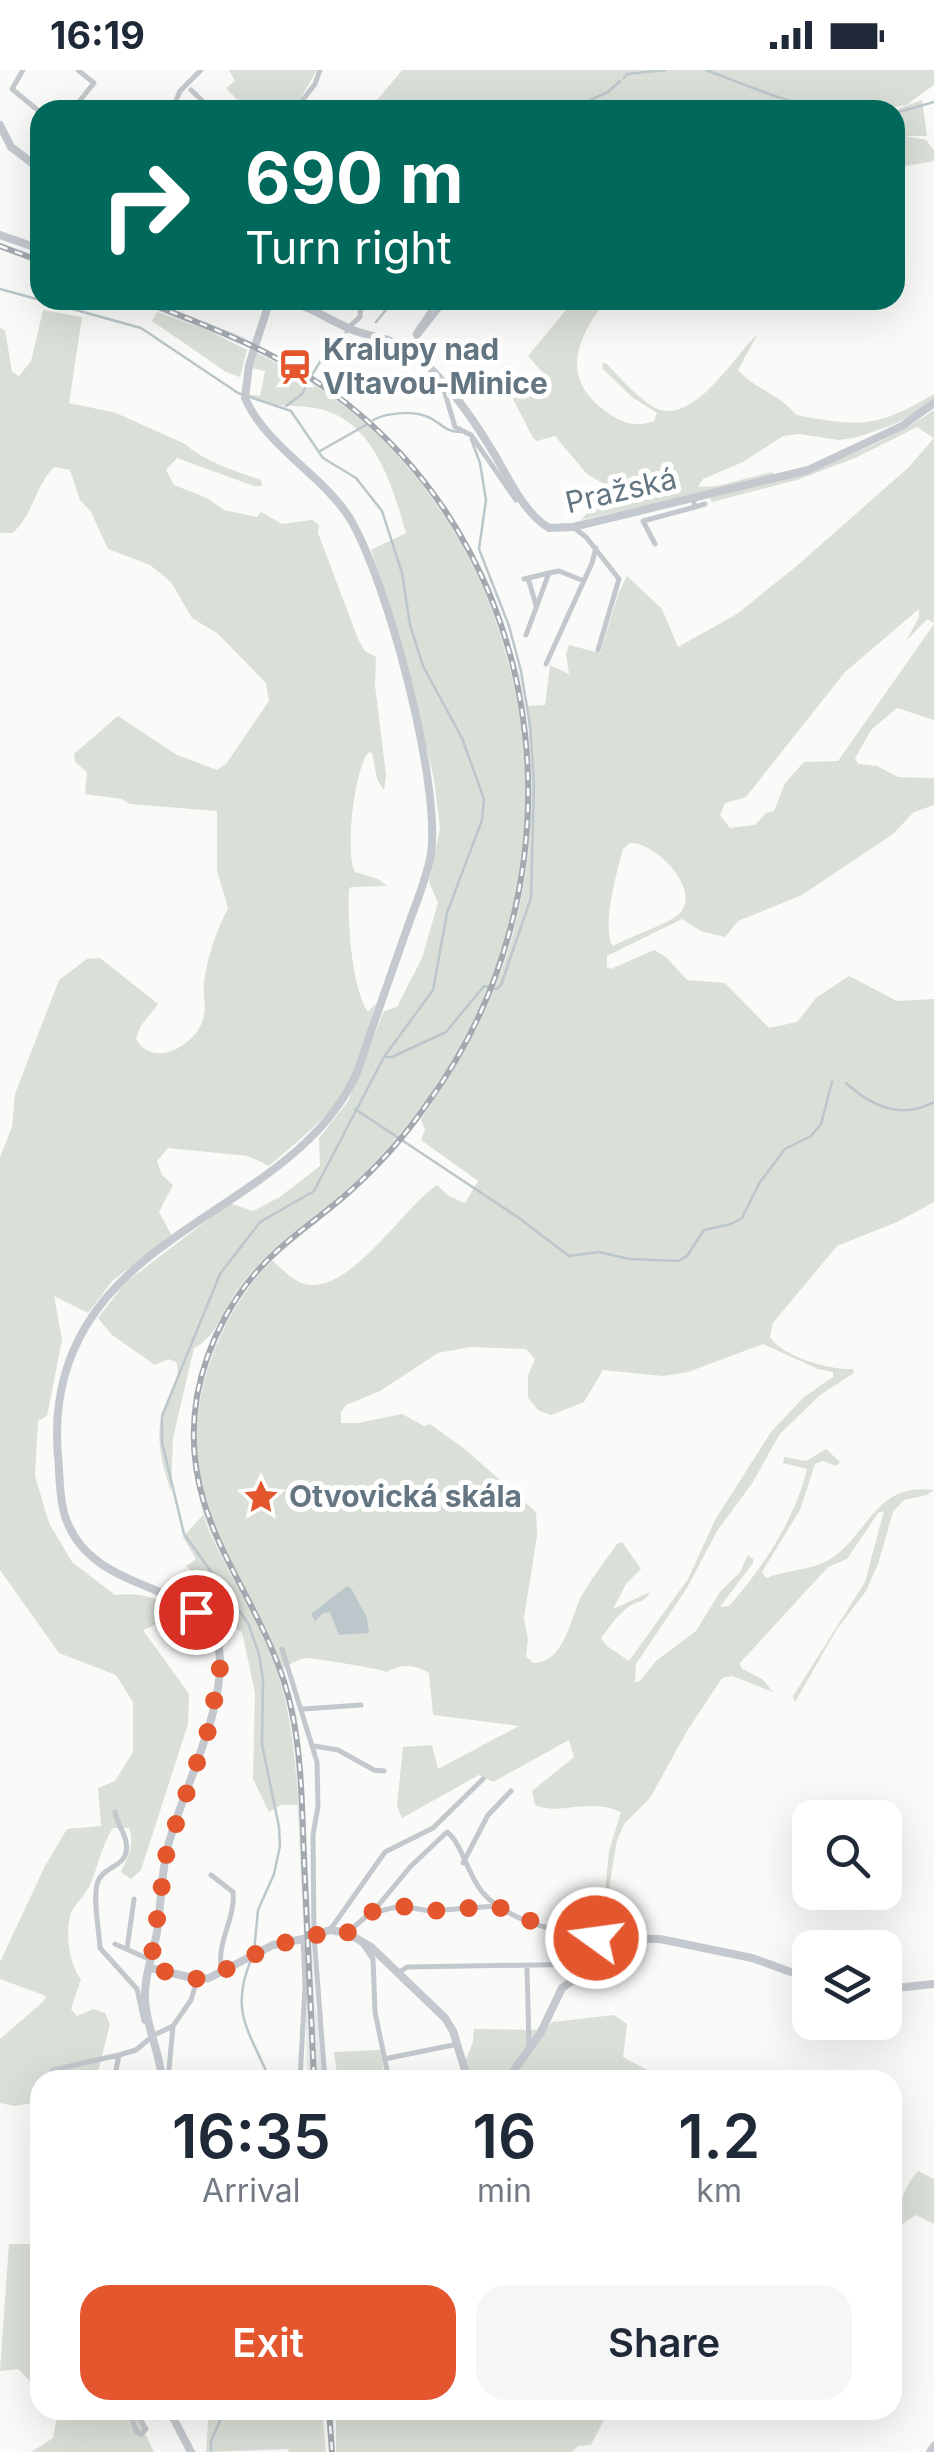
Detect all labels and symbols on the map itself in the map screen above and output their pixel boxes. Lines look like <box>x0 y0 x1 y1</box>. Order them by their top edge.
place label: Kralupy nad Vltavou-Minice <box>323 331 548 401</box>
station icon: Kralupy nad Vltavou-Minice <box>276 348 314 386</box>
street label: Pražská <box>562 460 680 520</box>
place icon: Otvovická skála <box>242 1478 280 1516</box>
place label: Otvovická skála <box>289 1478 522 1514</box>
pin <box>154 1570 239 1655</box>
position arrow <box>544 1886 648 1990</box>

